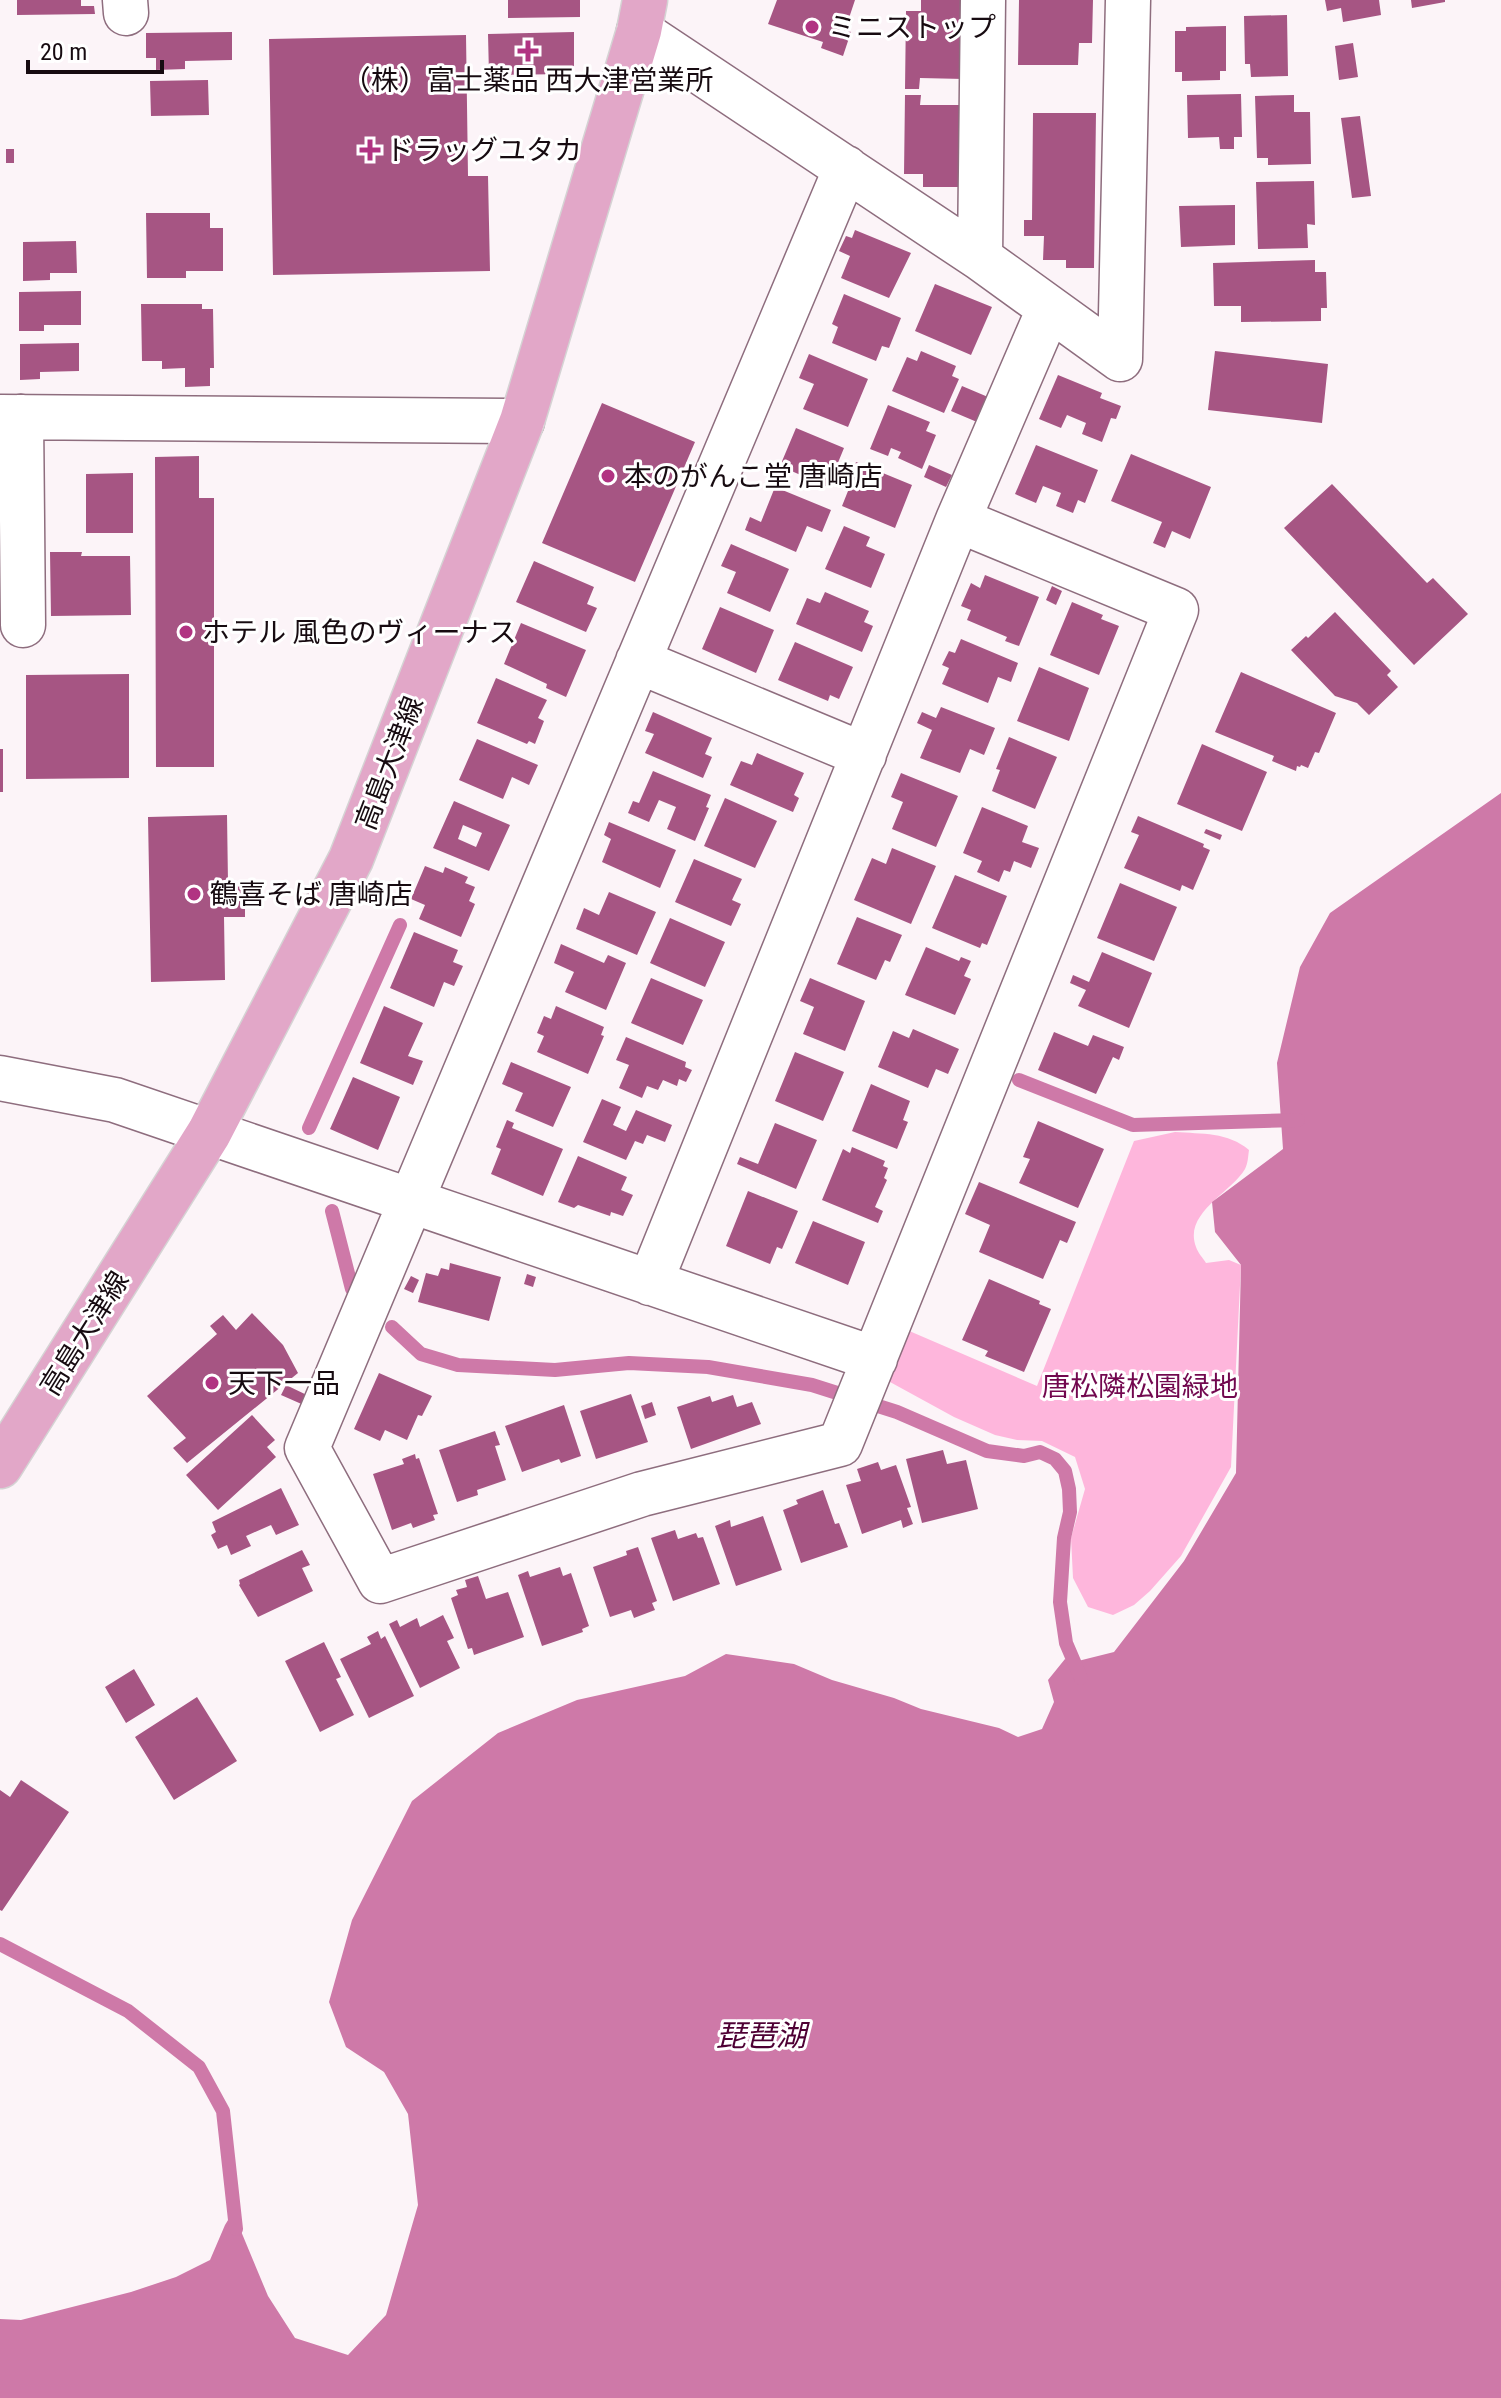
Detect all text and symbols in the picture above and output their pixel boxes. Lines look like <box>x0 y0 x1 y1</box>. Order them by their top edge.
place label: ミニストップ <box>828 11 996 44</box>
marker: ミニストップ <box>803 18 821 36</box>
scale bar <box>28 24 162 74</box>
text: 20 m <box>40 38 87 66</box>
marker: （株）富士薬品 西大津営業所 <box>519 42 537 60</box>
place label: （株）富士薬品 西大津営業所 <box>343 64 713 97</box>
place label: ドラッグユタカ <box>386 134 582 167</box>
marker: ドラッグユタカ <box>361 141 379 159</box>
place label: 本のがんこ堂 唐崎店 <box>624 460 882 493</box>
marker: 本のがんこ堂 唐崎店 <box>599 467 617 485</box>
place label: ホテル 風色のヴィーナス <box>202 616 516 649</box>
marker: ホテル 風色のヴィーナス <box>177 623 195 641</box>
street label: 高島大津線 <box>349 692 430 834</box>
place label: 鶴喜そば 唐崎店 <box>210 878 412 911</box>
marker: 鶴喜そば 唐崎店 <box>185 885 203 903</box>
street label: 高島大津線 <box>33 1265 136 1401</box>
place label: 天下一品 <box>228 1367 340 1400</box>
park label: 唐松隣松園緑地 <box>1042 1370 1238 1403</box>
marker: 天下一品 <box>203 1374 221 1392</box>
water label: 琵琶湖 <box>716 2018 810 2053</box>

